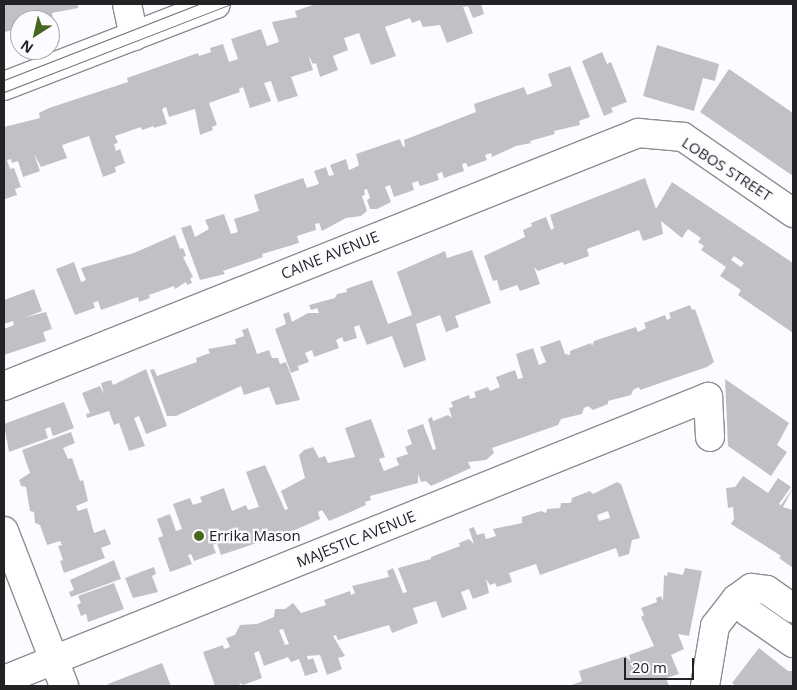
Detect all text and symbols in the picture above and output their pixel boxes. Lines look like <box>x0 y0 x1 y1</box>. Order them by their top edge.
north arrow <box>10 10 60 60</box>
text: N <box>17 36 37 58</box>
street label: LOBOS STREET <box>679 133 775 205</box>
street label: CAINE AVENUE <box>278 227 382 283</box>
street label: MAJESTIC AVENUE <box>294 507 418 571</box>
place label: Errika Mason <box>209 527 301 545</box>
marker: Errika Mason <box>193 530 205 542</box>
scale bar <box>627 648 697 680</box>
text: 20 m <box>632 657 667 677</box>

